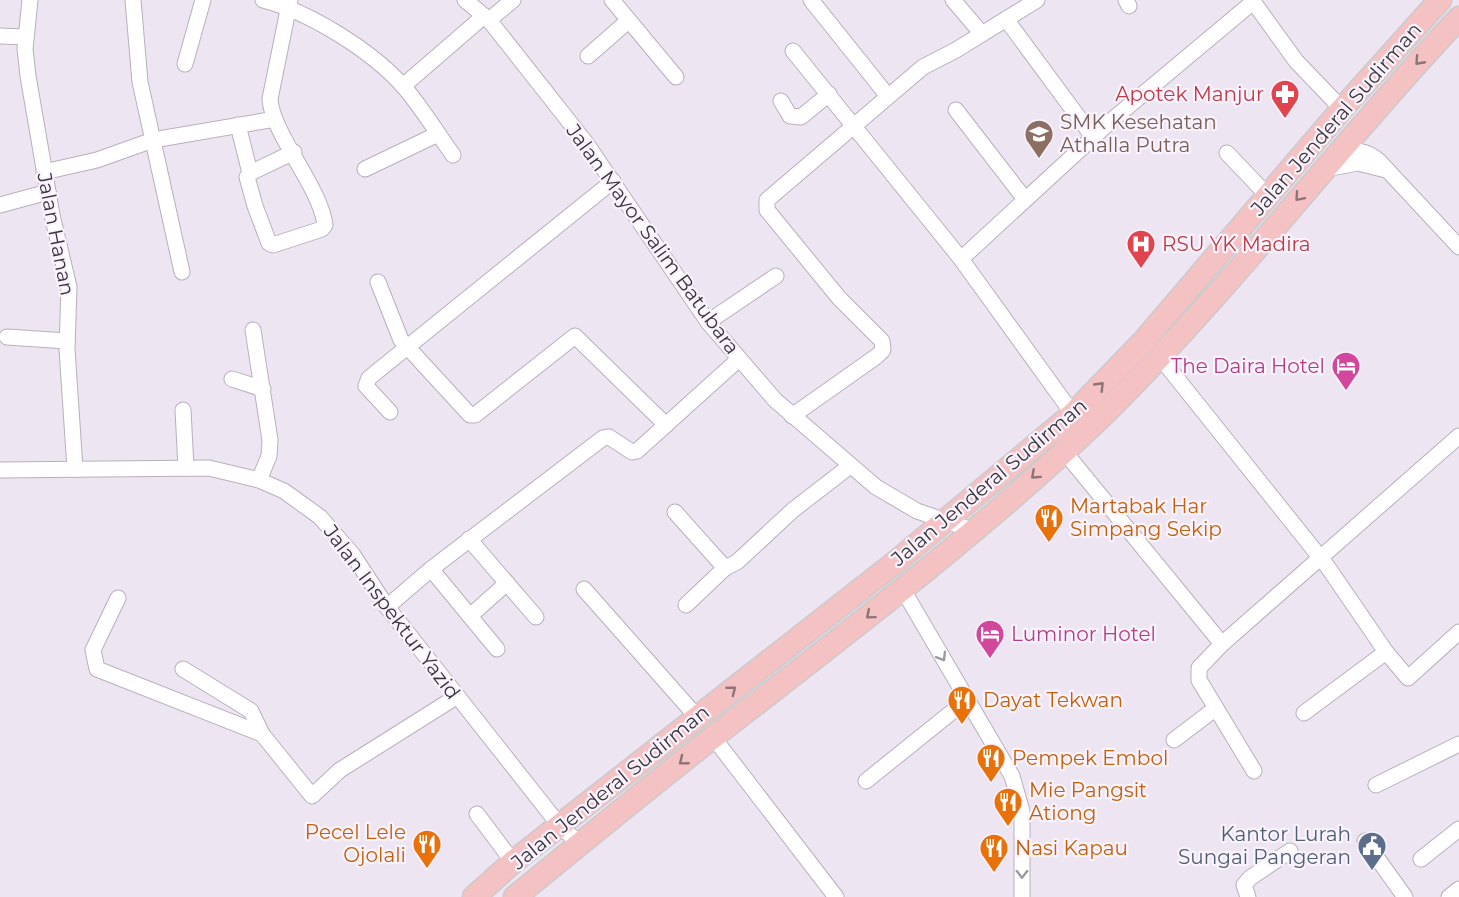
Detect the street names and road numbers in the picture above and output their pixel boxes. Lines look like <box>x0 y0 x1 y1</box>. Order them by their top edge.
street label: Jalan Jenderal Sudirman <box>1245 18 1426 221</box>
street label: Jalan Mayor Salim Batubara <box>561 118 745 359</box>
street label: Jalan Hanan <box>32 170 80 297</box>
street label: Jalan Jenderal Sudirman <box>886 393 1092 571</box>
street label: Jalan Inspektur Yazid <box>318 519 465 704</box>
street label: Jalan Jenderal Sudirman <box>505 700 714 875</box>

